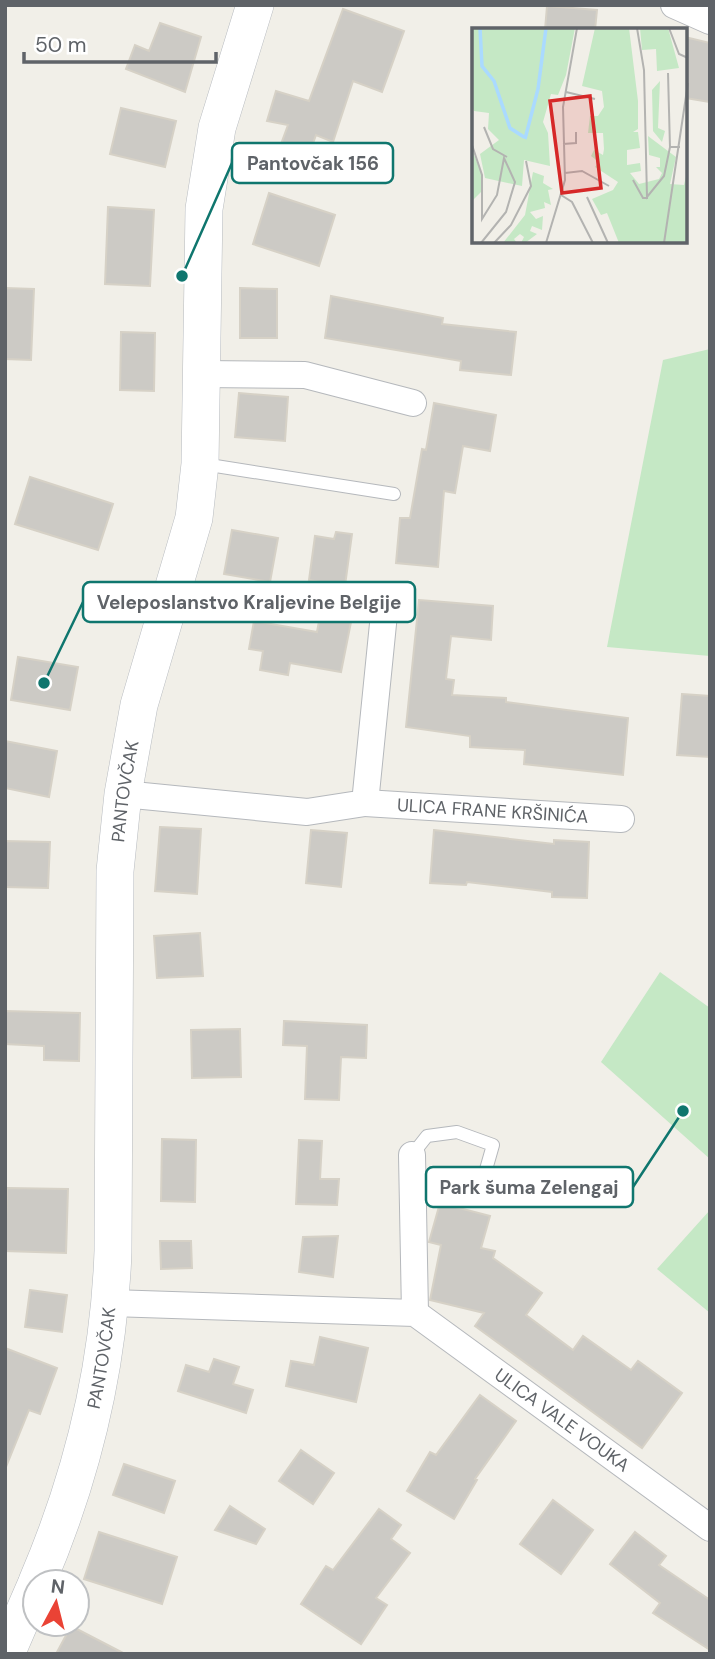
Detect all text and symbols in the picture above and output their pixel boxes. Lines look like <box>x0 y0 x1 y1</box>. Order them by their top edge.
scale bar <box>24 21 217 65</box>
inset map <box>472 28 687 243</box>
text: 50 m <box>35 31 86 59</box>
callout: Pantovčak 156 <box>232 143 393 183</box>
text: Pantovčak 156 <box>247 151 379 176</box>
callout: Veleposlanstvo Kraljevine Belgije <box>83 582 415 622</box>
text: Veleposlanstvo Kraljevine Belgije <box>97 590 401 615</box>
street label: PANTOVČAK <box>106 738 145 843</box>
street label: ULICA FRANE KRŠINIĆA <box>396 793 589 829</box>
callout: Park šuma Zelengaj <box>426 1167 633 1207</box>
text: Park šuma Zelengaj <box>440 1175 618 1200</box>
street label: PANTOVČAK <box>82 1305 121 1411</box>
street label: ULICA VALE VOUKA <box>490 1363 634 1477</box>
north arrow <box>21 1568 91 1638</box>
text: N <box>50 1573 66 1600</box>

